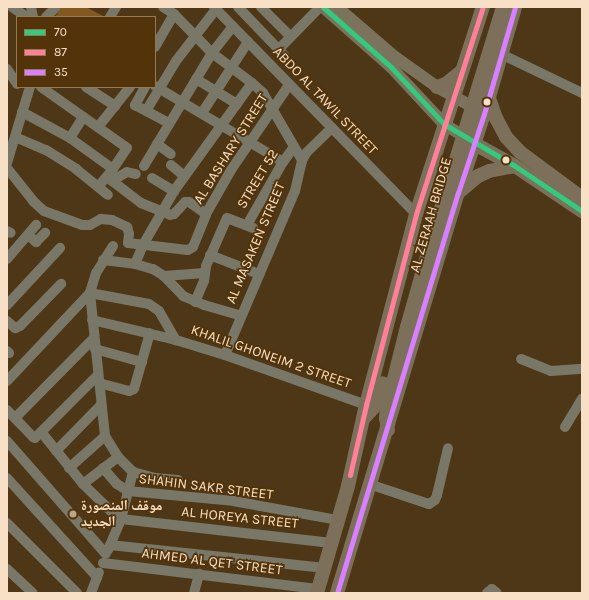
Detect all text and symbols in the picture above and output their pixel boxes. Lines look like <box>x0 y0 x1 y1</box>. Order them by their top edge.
legend <box>16 16 156 88</box>
text: 70 <box>54 25 67 39</box>
street label: ABDO AL TAWIL STREET <box>269 44 381 158</box>
text: 87 <box>54 45 67 59</box>
text: 35 <box>54 65 68 79</box>
street label: AL BASHARY STREET <box>190 91 272 207</box>
unlabelled marker <box>482 97 492 107</box>
street label: STREET 52 <box>234 146 282 212</box>
unlabelled marker <box>501 155 511 165</box>
street label: AL ZERAAH BRIDGE <box>407 156 455 274</box>
street label: AL MASAKEN STREET <box>223 180 289 306</box>
street label: KHALIL GHONEIM 2 STREET <box>189 322 353 392</box>
street label: SHAHIN SAKR STREET <box>138 470 274 504</box>
place label: موقف المنصورة الجديد <box>81 498 162 530</box>
street label: AL HOREYA STREET <box>181 503 299 533</box>
marker: موقف المنصورة الجديد <box>68 509 78 519</box>
street label: AHMED AL QET STREET <box>141 545 283 579</box>

